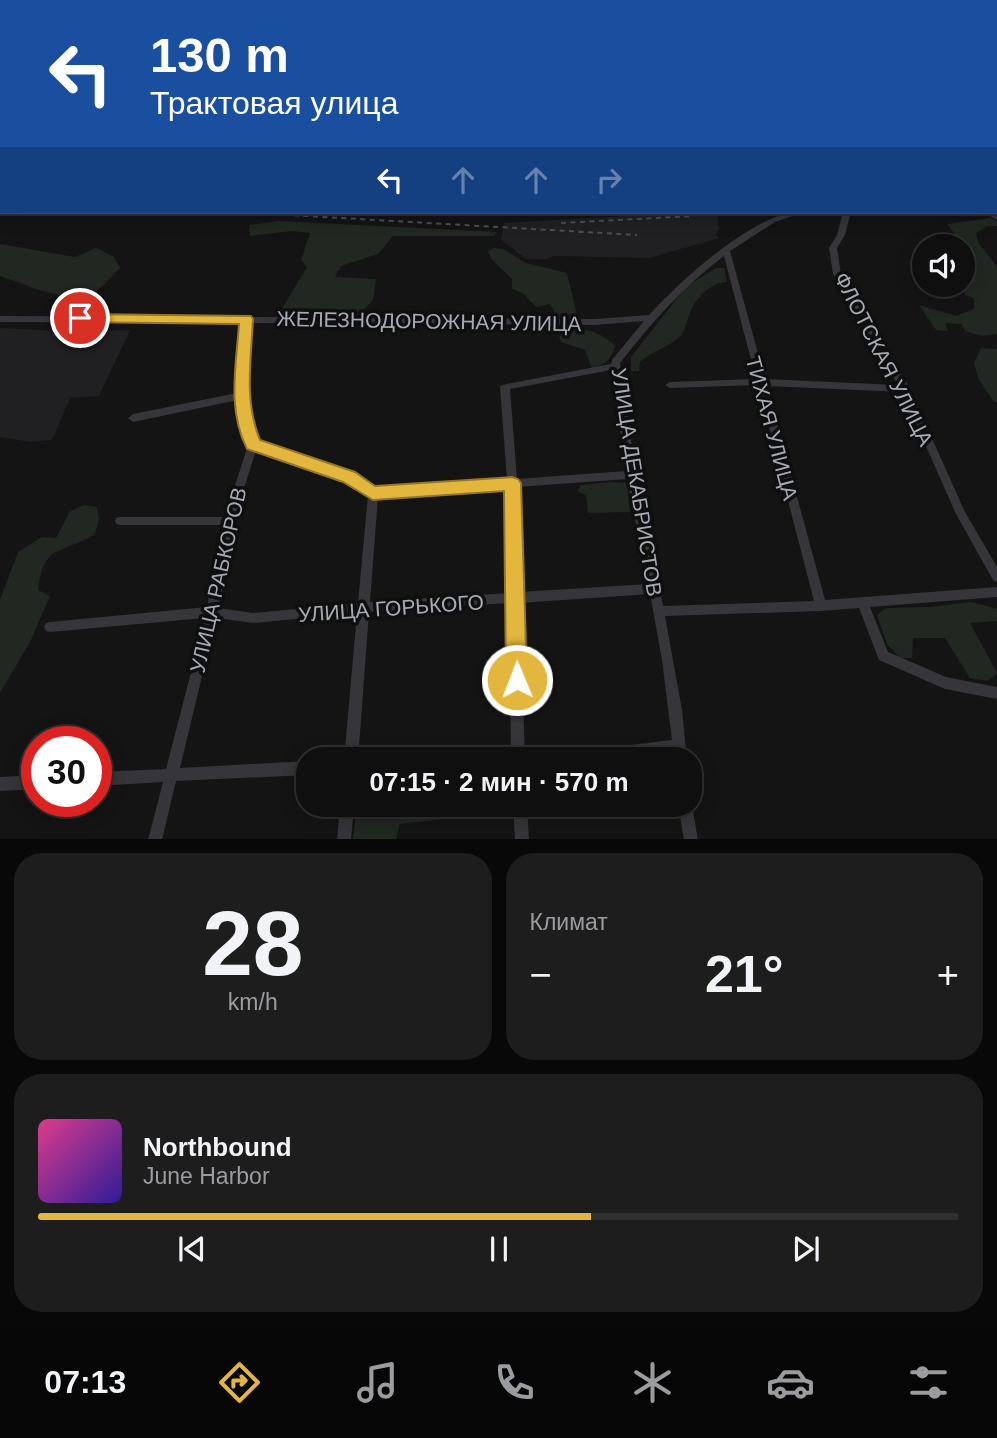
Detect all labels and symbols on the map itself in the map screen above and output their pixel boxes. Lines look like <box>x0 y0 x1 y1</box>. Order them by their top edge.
street label: ФЛОТСКАЯ УЛИЦА <box>830 268 938 450</box>
pin <box>50 288 110 348</box>
street label: ЖЕЛЕЗНОДОРОЖНАЯ УЛИЦА <box>276 307 582 335</box>
street label: ТИХАЯ УЛИЦА <box>742 354 802 502</box>
street label: УЛИЦА ДЕКАБРИСТОВ <box>608 366 666 598</box>
street label: УЛИЦА РАБКОРОВ <box>185 485 251 675</box>
street label: УЛИЦА ГОРЬКОГО <box>297 590 485 626</box>
position arrow <box>480 643 554 717</box>
speed limit sign: 30 <box>21 726 112 817</box>

